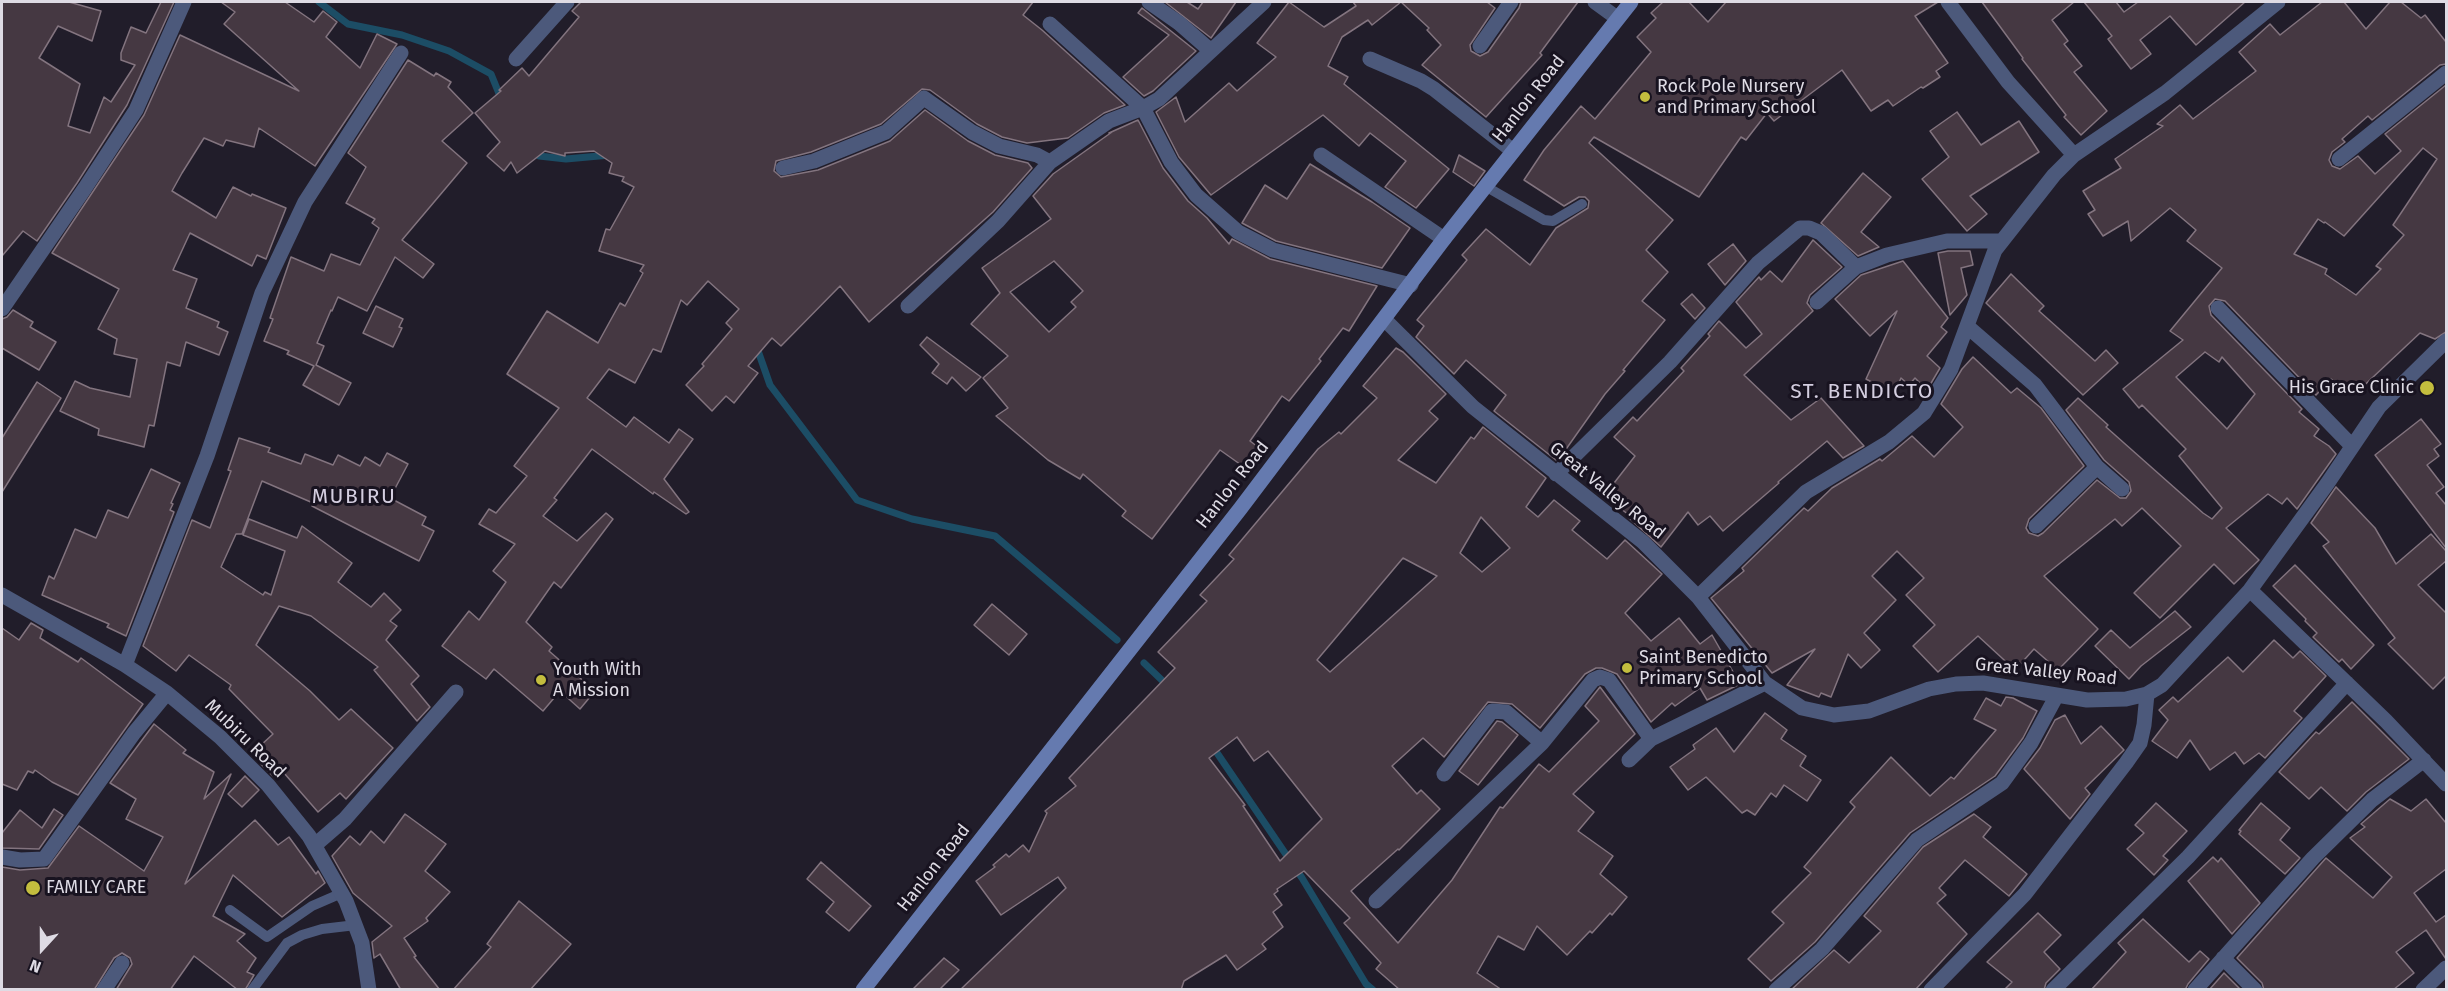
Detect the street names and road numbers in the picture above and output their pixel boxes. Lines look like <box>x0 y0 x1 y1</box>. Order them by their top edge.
street label: Hanlon Road <box>1488 51 1570 147</box>
street label: Hanlon Road <box>1192 437 1274 533</box>
street label: Great Valley Road <box>1545 438 1669 544</box>
street label: Great Valley Road <box>1974 654 2118 690</box>
street label: Mubiru Road <box>200 695 290 783</box>
street label: Hanlon Road <box>893 820 975 916</box>

